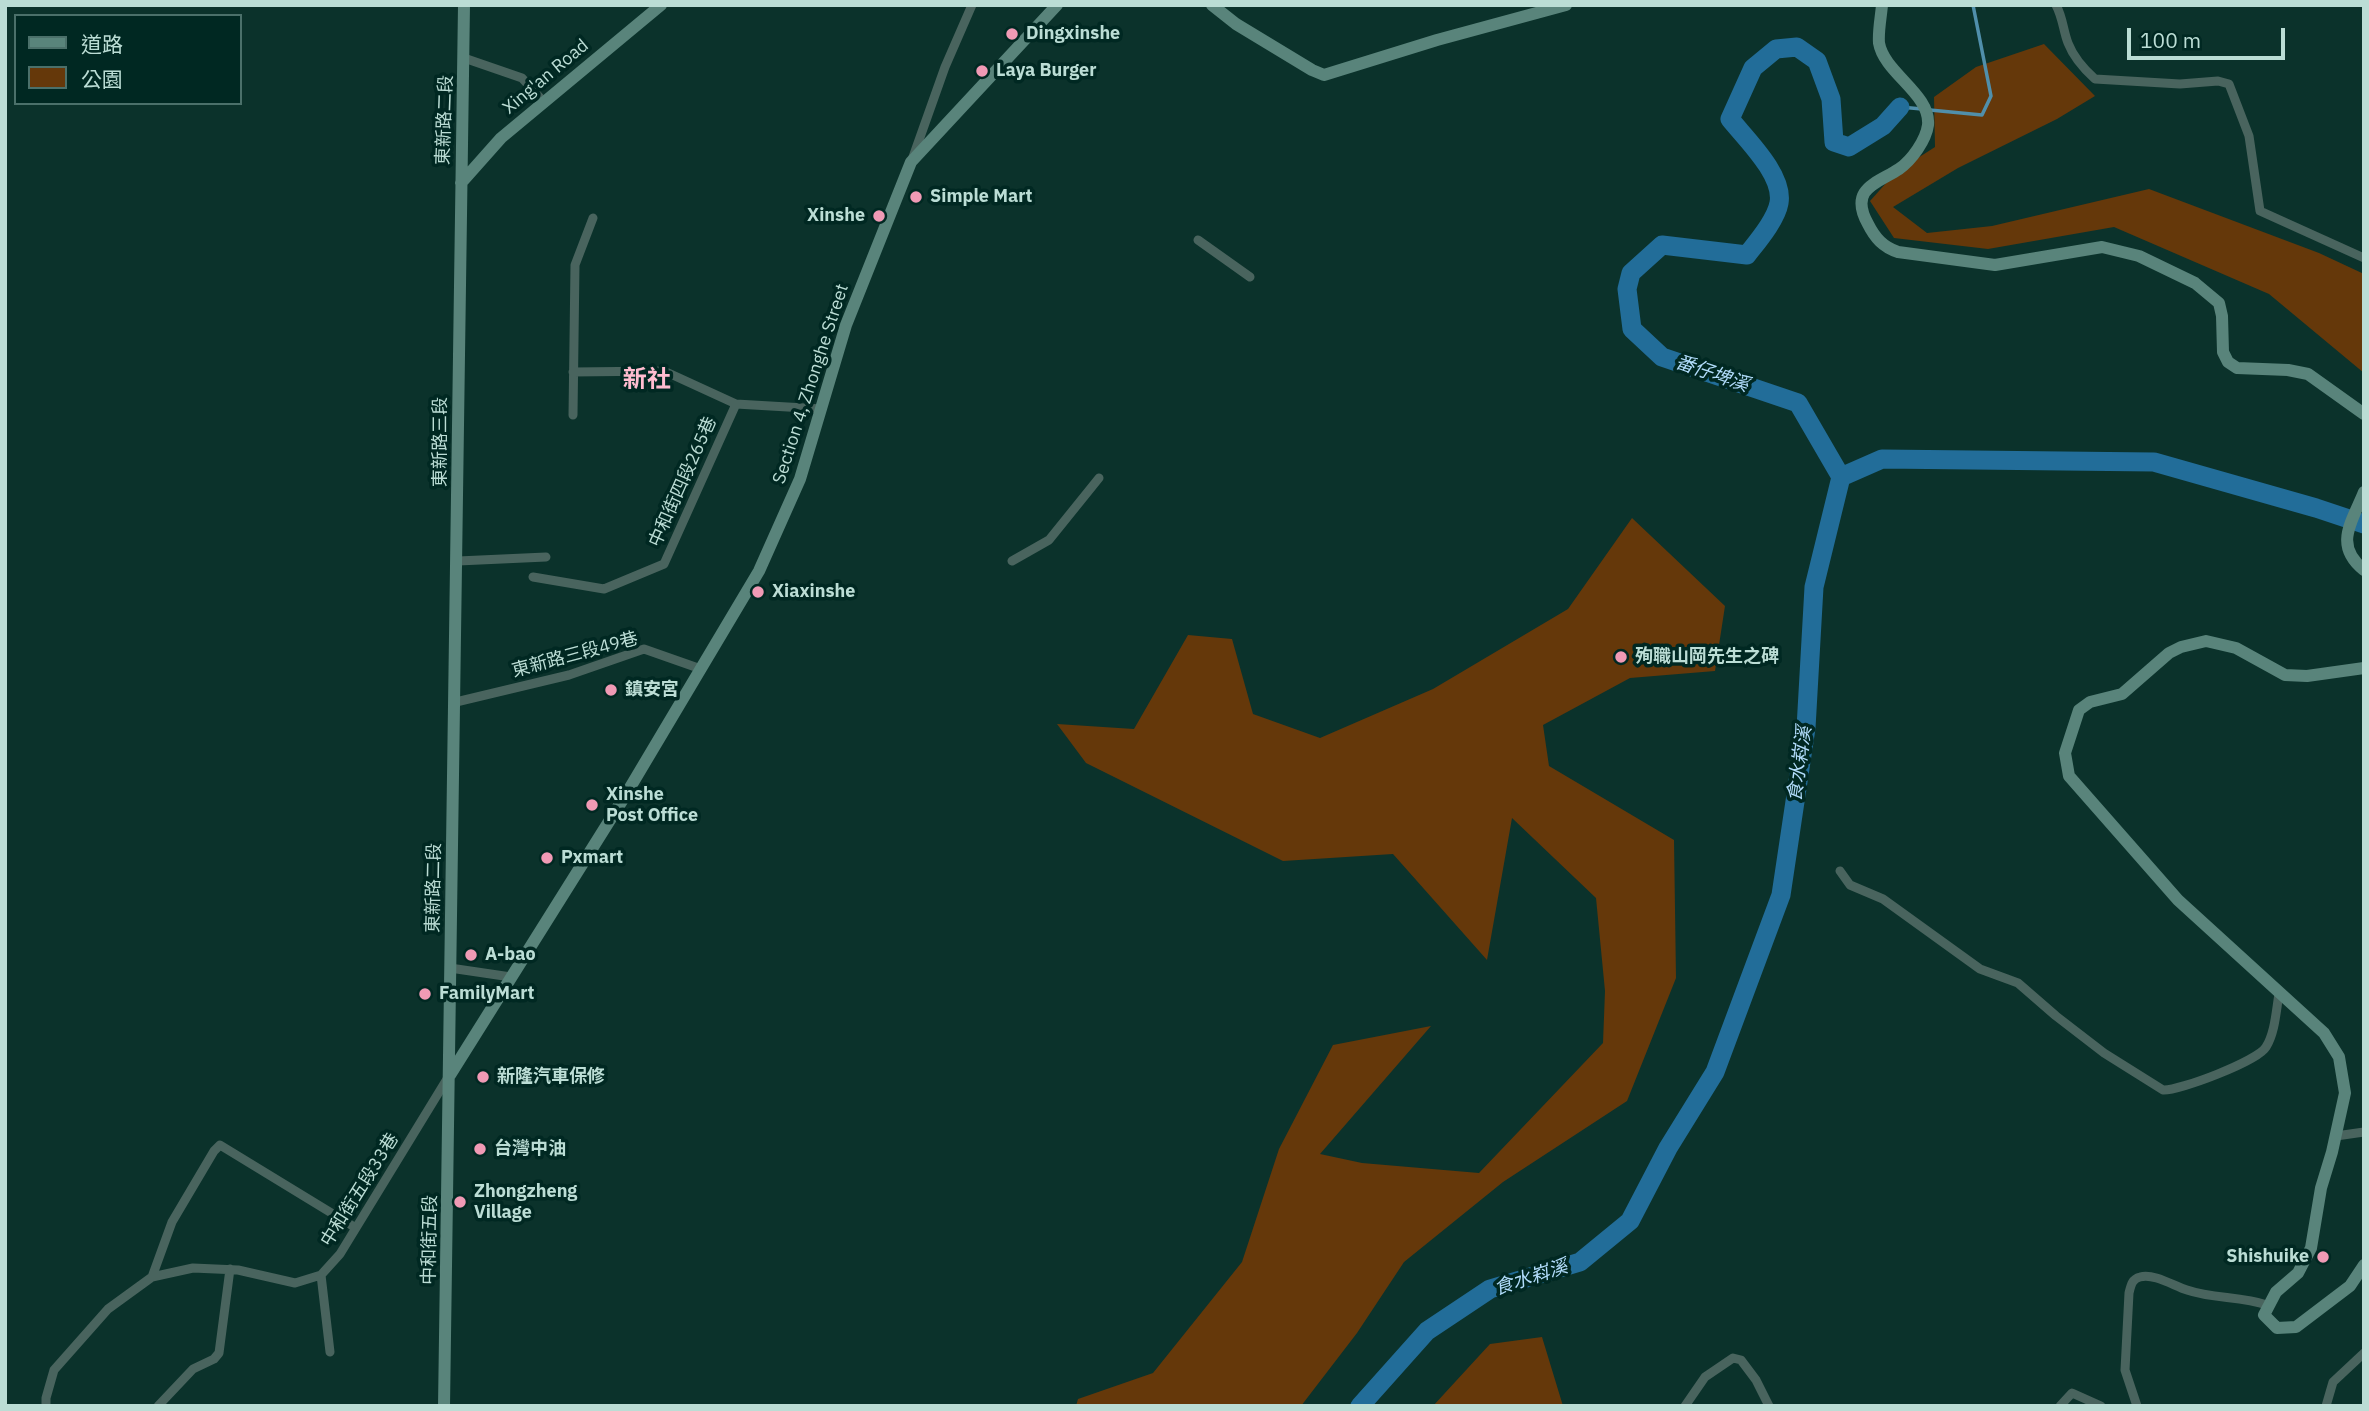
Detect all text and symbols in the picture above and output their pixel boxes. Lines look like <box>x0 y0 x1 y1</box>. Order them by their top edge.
legend <box>14 14 242 105</box>
scale bar <box>2131 14 2288 58</box>
place label: Dingxinshe <box>1026 23 1120 45</box>
marker: Dingxinshe <box>1004 26 1020 42</box>
text: 100 m <box>2140 26 2201 54</box>
text: 道路 <box>81 30 123 58</box>
street label: Xing'an Road <box>499 35 593 119</box>
place label: Laya Burger <box>996 60 1097 82</box>
marker: Laya Burger <box>974 63 990 79</box>
text: 公園 <box>81 65 123 93</box>
street label: 東新路二段 <box>433 75 457 165</box>
place label: Simple Mart <box>930 186 1032 208</box>
marker: Simple Mart <box>908 189 924 205</box>
place label: Xinshe <box>807 205 865 227</box>
marker: Xinshe <box>871 208 887 224</box>
street label: Section 4, Zhonghe Street <box>768 281 854 487</box>
water label: 番仔埤溪 <box>1672 351 1752 397</box>
district label: 新社 <box>623 366 671 394</box>
street label: 東新路三段 <box>430 397 452 487</box>
street label: 中和街四段265巷 <box>645 413 721 551</box>
place label: Xiaxinshe <box>772 581 855 603</box>
marker: Xiaxinshe <box>750 584 766 600</box>
street label: 東新路三段49巷 <box>510 628 640 682</box>
place label: 殉職山岡先生之碑 <box>1635 646 1779 668</box>
marker: 殉職山岡先生之碑 <box>1613 649 1629 665</box>
place label: 鎮安宮 <box>625 679 679 701</box>
marker: 鎮安宮 <box>603 682 619 698</box>
water label: 食水嵙溪 <box>1783 725 1817 803</box>
place label: Xinshe Post Office <box>606 784 698 826</box>
marker: Xinshe Post Office <box>584 797 600 813</box>
street label: 東新路二段 <box>422 843 446 933</box>
place label: Pxmart <box>561 847 623 869</box>
marker: Pxmart <box>539 850 555 866</box>
place label: A-bao <box>485 944 536 966</box>
marker: A-bao <box>463 947 479 963</box>
place label: FamilyMart <box>439 983 534 1005</box>
marker: FamilyMart <box>417 986 433 1002</box>
place label: 新隆汽車保修 <box>497 1066 605 1088</box>
marker: 新隆汽車保修 <box>475 1069 491 1085</box>
street label: 中和街五段33巷 <box>317 1129 403 1251</box>
place label: 台灣中油 <box>494 1138 566 1160</box>
marker: 台灣中油 <box>472 1141 488 1157</box>
place label: Zhongzheng Village <box>474 1181 577 1224</box>
marker: Zhongzheng Village <box>452 1194 468 1210</box>
street label: 中和街五段 <box>418 1195 442 1285</box>
place label: Shishuike <box>2226 1246 2309 1268</box>
marker: Shishuike <box>2315 1249 2331 1265</box>
water label: 食水嵙溪 <box>1491 1255 1571 1301</box>

